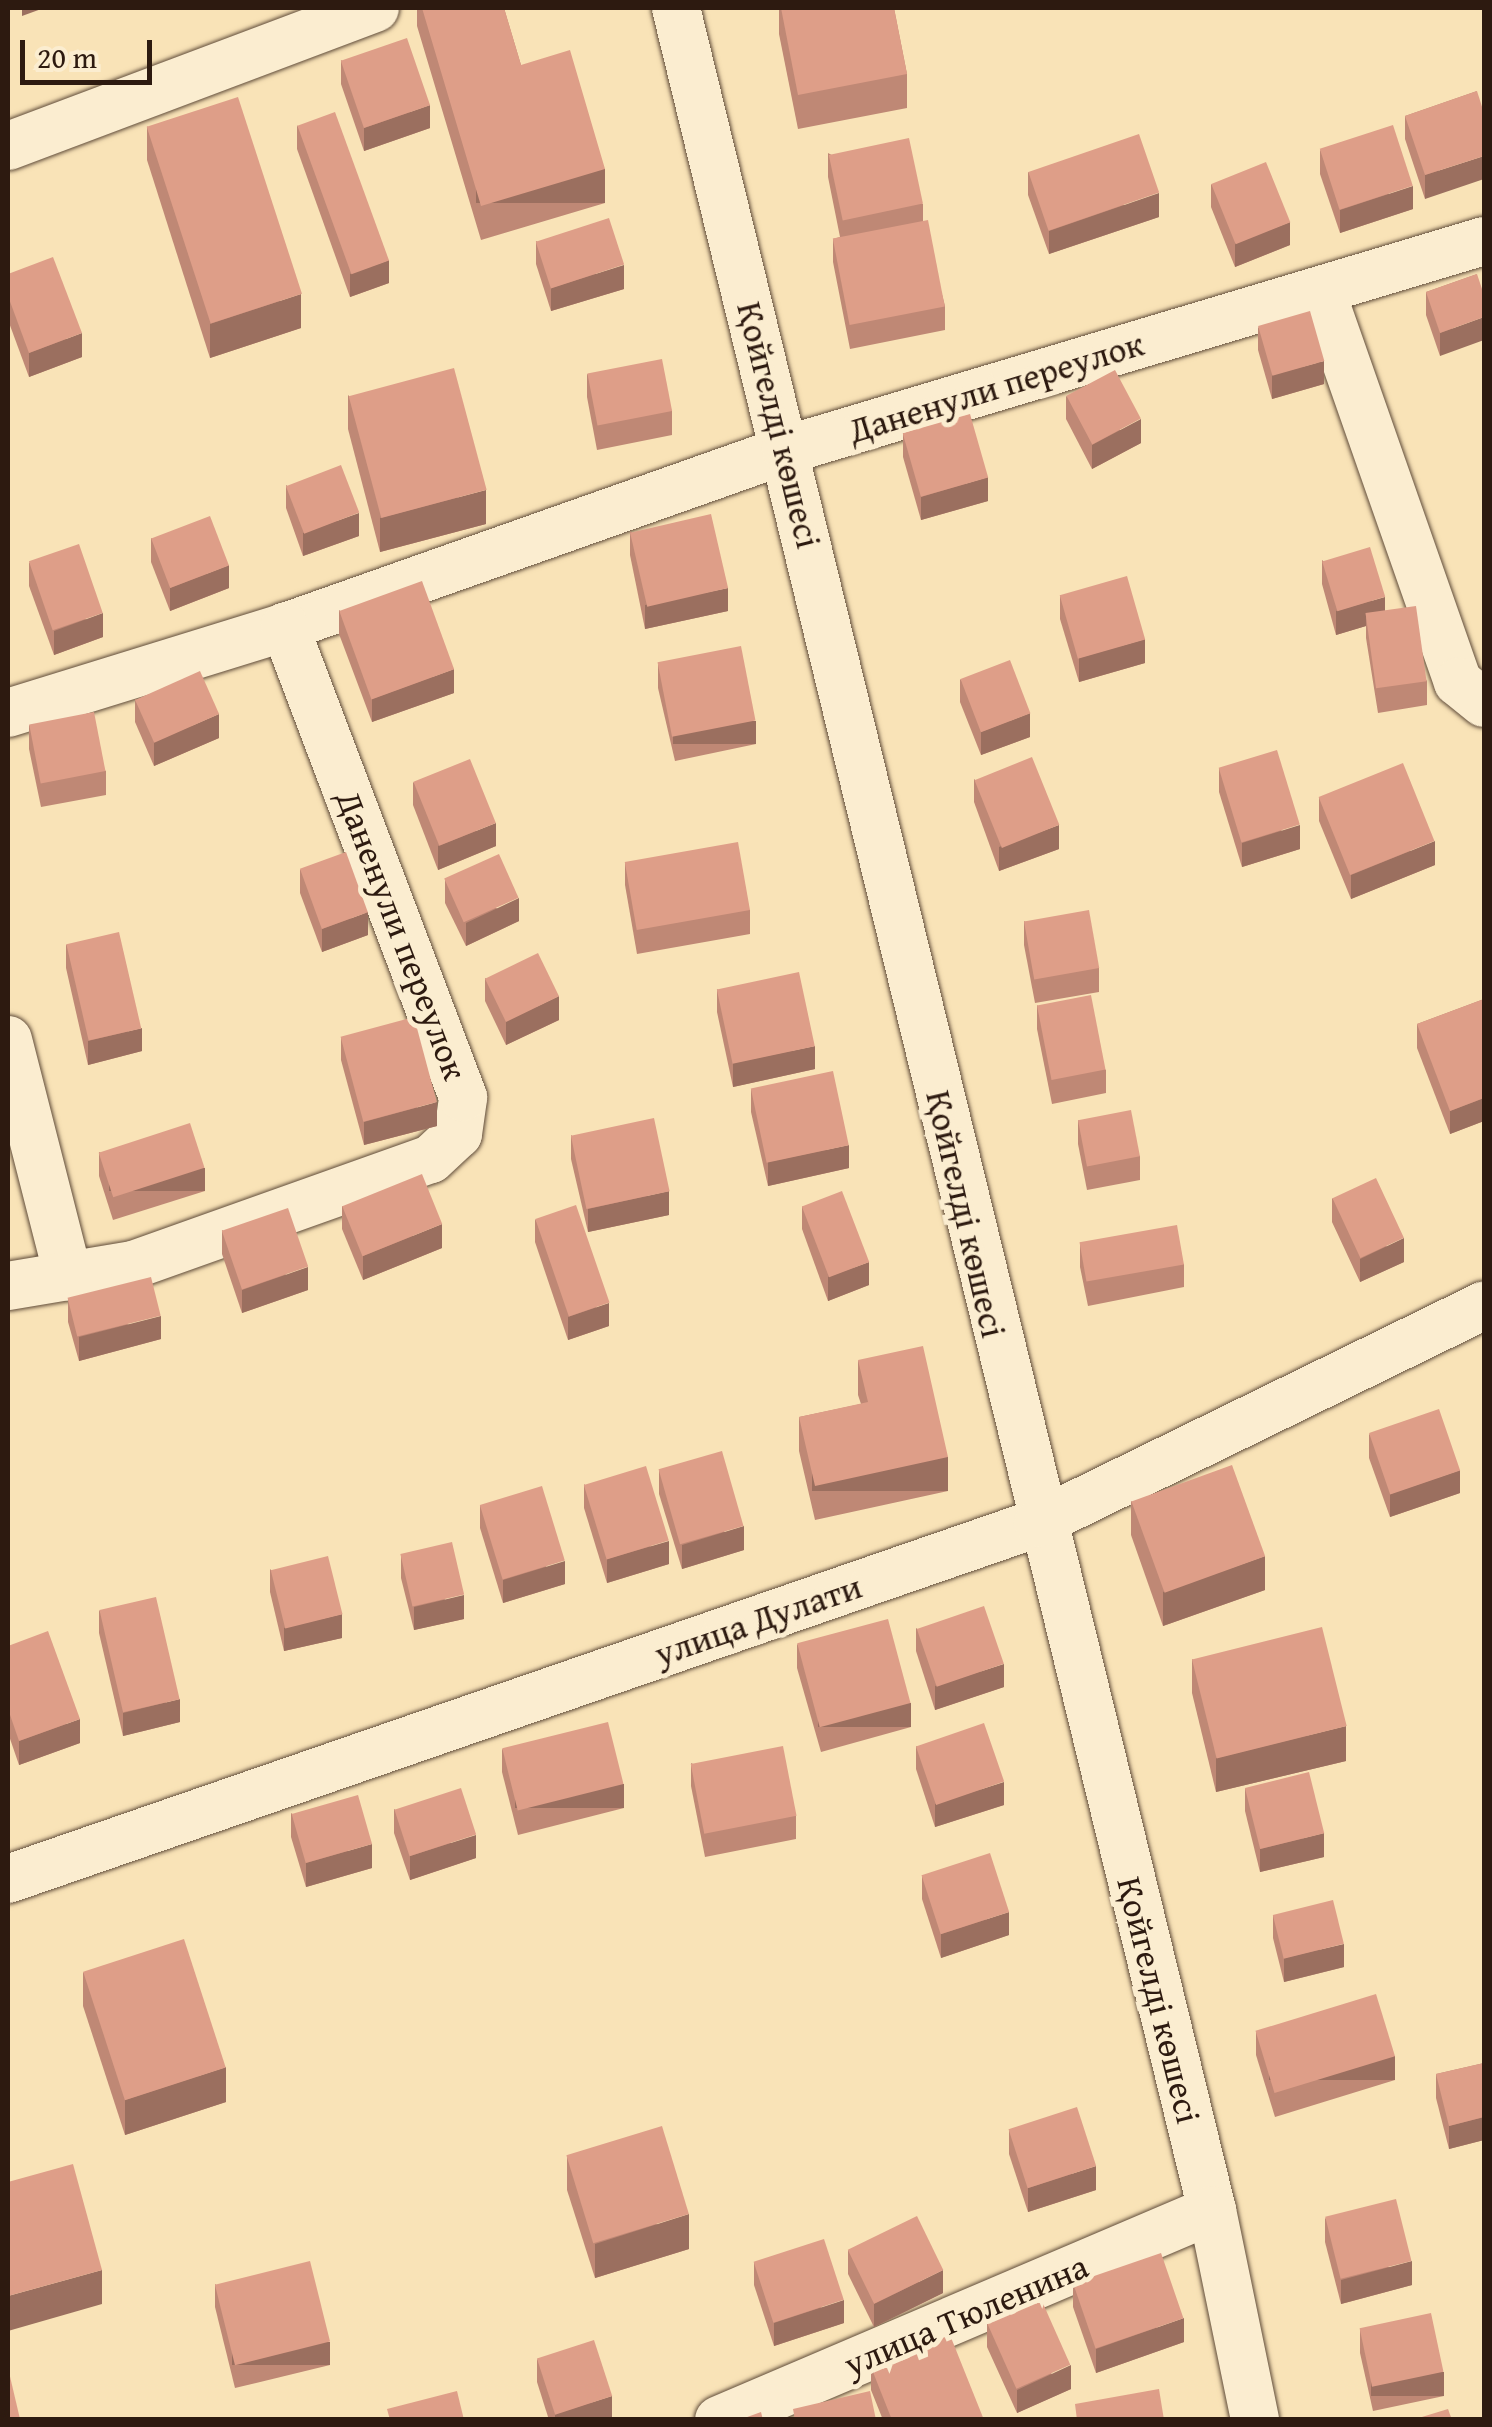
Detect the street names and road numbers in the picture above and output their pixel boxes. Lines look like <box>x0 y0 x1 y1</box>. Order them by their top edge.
street label: Қойгелді көшесі <box>728 298 830 552</box>
street label: Даненули переулок <box>843 322 1149 452</box>
street label: Даненули переулок <box>327 784 477 1086</box>
street label: Қойгелді көшесі <box>917 1086 1015 1342</box>
street label: улица Дулати <box>649 1565 867 1675</box>
street label: Қойгелді көшесі <box>1108 1873 1210 2127</box>
street label: улица Тюленина <box>838 2245 1094 2385</box>

